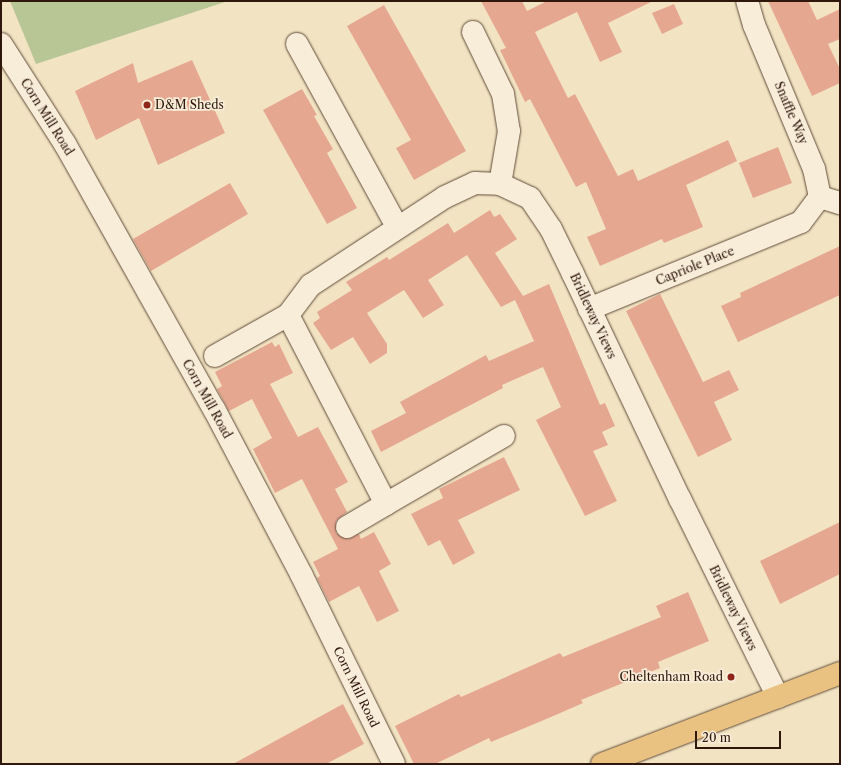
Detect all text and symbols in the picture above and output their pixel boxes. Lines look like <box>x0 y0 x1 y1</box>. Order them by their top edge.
street label: Corn Mill Road <box>18 76 76 158</box>
street label: Snaffle Way <box>771 79 811 147</box>
place label: D&M Sheds <box>155 98 224 112</box>
marker: D&M Sheds <box>142 100 152 110</box>
street label: Capriole Place <box>654 244 736 288</box>
street label: Bridleway Views <box>567 270 619 362</box>
street label: Corn Mill Road <box>179 357 235 441</box>
street label: Bridleway Views <box>706 563 760 653</box>
street label: Corn Mill Road <box>330 644 382 730</box>
place label: Cheltenham Road <box>620 670 723 684</box>
marker: Cheltenham Road <box>726 672 736 682</box>
scale bar <box>697 723 783 749</box>
text: 20 m <box>702 730 731 745</box>

